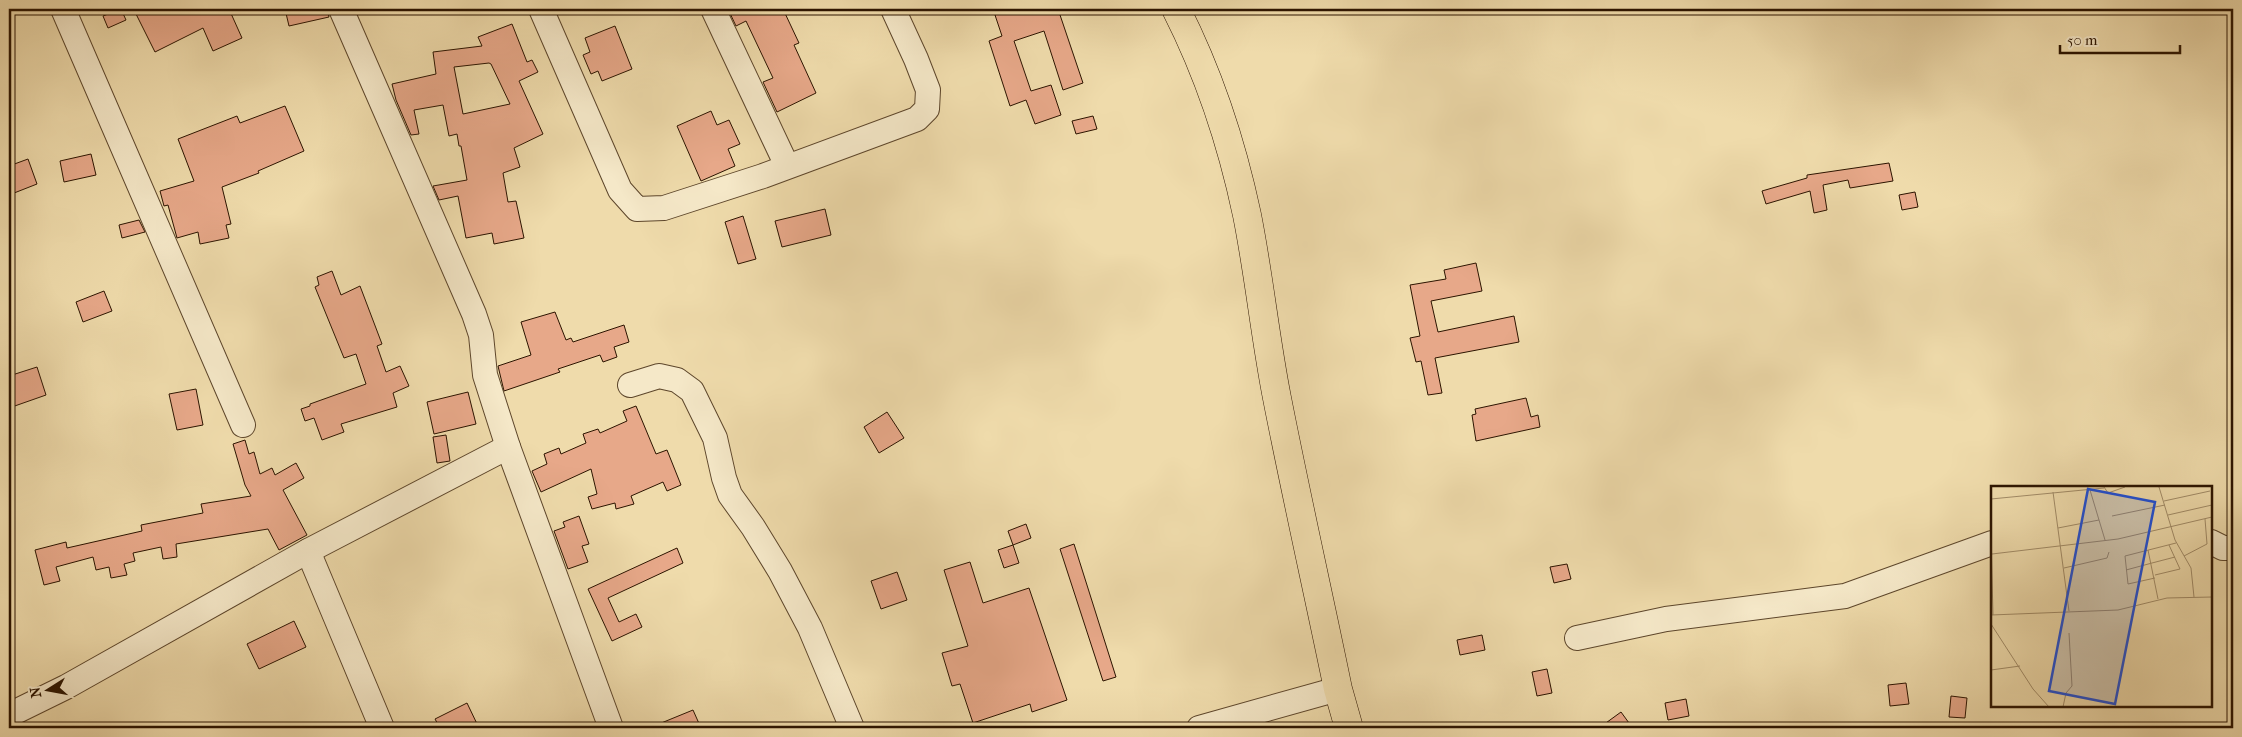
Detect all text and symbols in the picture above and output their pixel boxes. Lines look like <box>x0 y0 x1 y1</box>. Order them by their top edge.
scale bar <box>2060 22 2180 54</box>
text: 50 m <box>2067 31 2098 49</box>
inset map <box>1991 486 2212 707</box>
north arrow <box>22 664 72 714</box>
text: N <box>26 685 45 699</box>

